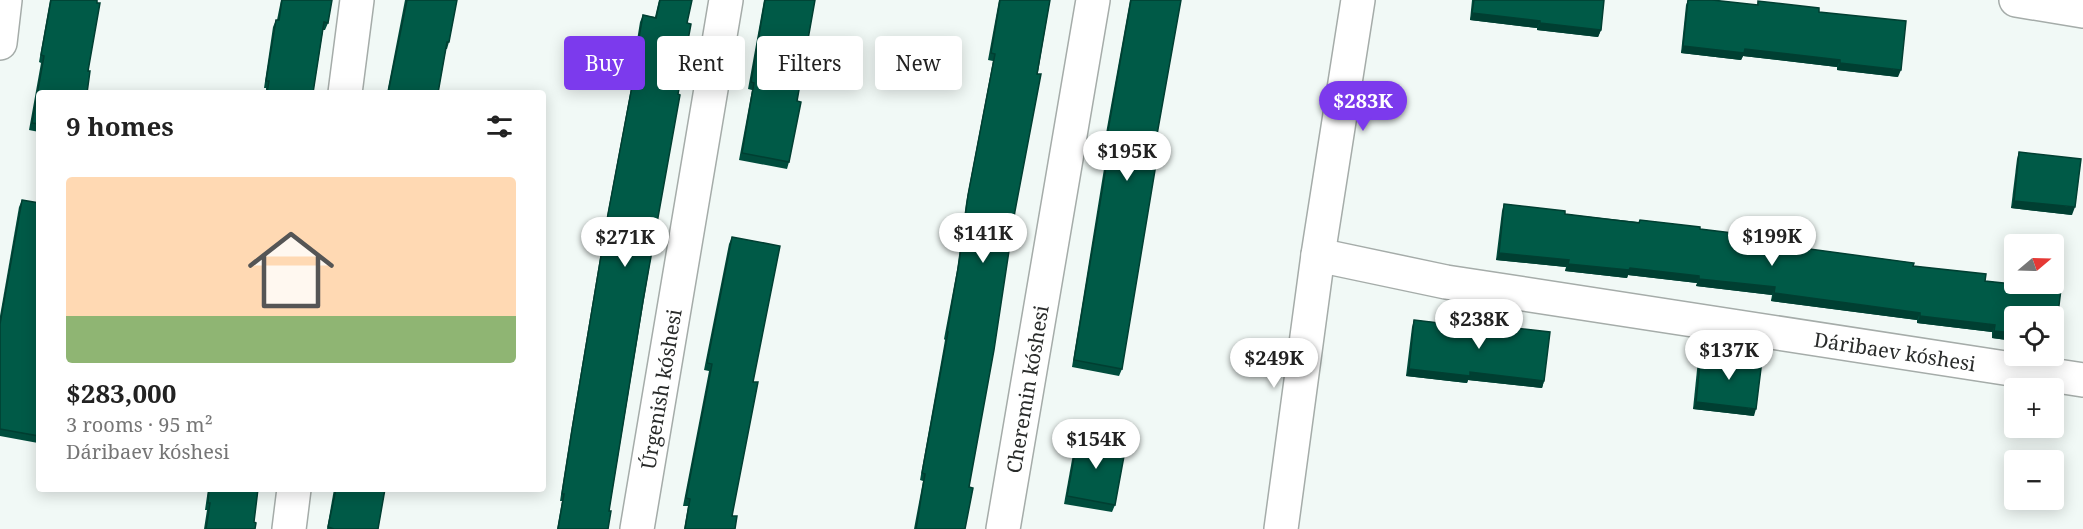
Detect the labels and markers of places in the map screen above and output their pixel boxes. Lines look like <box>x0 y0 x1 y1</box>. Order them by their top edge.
pin: $283K <box>1321 81 1405 132</box>
pin: $195K <box>1085 131 1169 182</box>
pin: $141K <box>941 213 1025 264</box>
pin: $199K <box>1730 216 1814 267</box>
pin: $271K <box>583 217 667 268</box>
pin: $238K <box>1437 299 1521 350</box>
pin: $137K <box>1687 330 1771 381</box>
pin: $249K <box>1232 338 1316 389</box>
pin: $154K <box>1054 419 1138 470</box>

